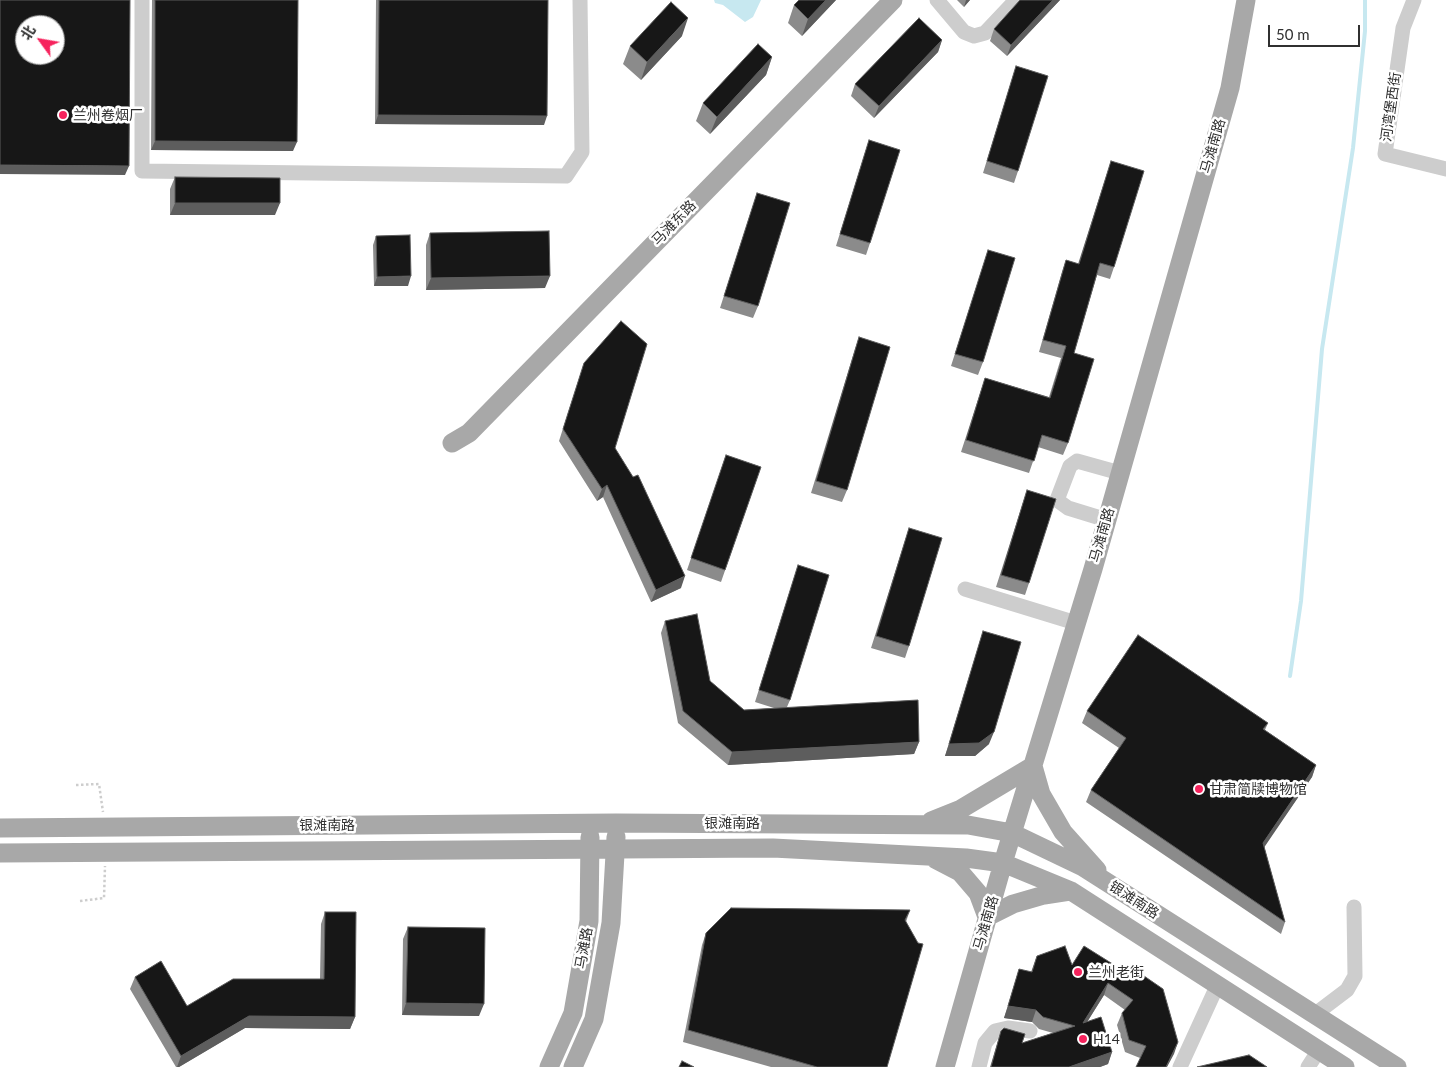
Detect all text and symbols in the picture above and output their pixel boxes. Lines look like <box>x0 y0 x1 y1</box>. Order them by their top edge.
north arrow <box>15 15 65 65</box>
scale bar <box>1271 15 1364 47</box>
text: 北 <box>17 22 39 43</box>
text: 50 m <box>1276 25 1310 43</box>
street label: 河湾堡西街 <box>1378 71 1404 143</box>
place label: 兰州卷烟厂 <box>73 107 143 123</box>
marker: 兰州卷烟厂 <box>57 109 69 121</box>
street label: 马滩南路 <box>1197 117 1229 175</box>
street label: 马滩东路 <box>649 197 699 249</box>
street label: 马滩南路 <box>1086 506 1118 564</box>
place label: 甘肃简牍博物馆 <box>1209 781 1307 797</box>
marker: 甘肃简牍博物馆 <box>1193 783 1205 795</box>
street label: 银滩南路 <box>704 815 760 831</box>
street label: 银滩南路 <box>299 817 355 833</box>
street label: 银滩南路 <box>1106 878 1162 922</box>
street label: 马滩南路 <box>970 894 1002 952</box>
street label: 马滩路 <box>572 926 596 970</box>
place label: 兰州老街 <box>1088 964 1144 980</box>
marker: 兰州老街 <box>1072 966 1084 978</box>
place label: H14 <box>1093 1031 1120 1047</box>
marker: H14 <box>1077 1033 1089 1045</box>

